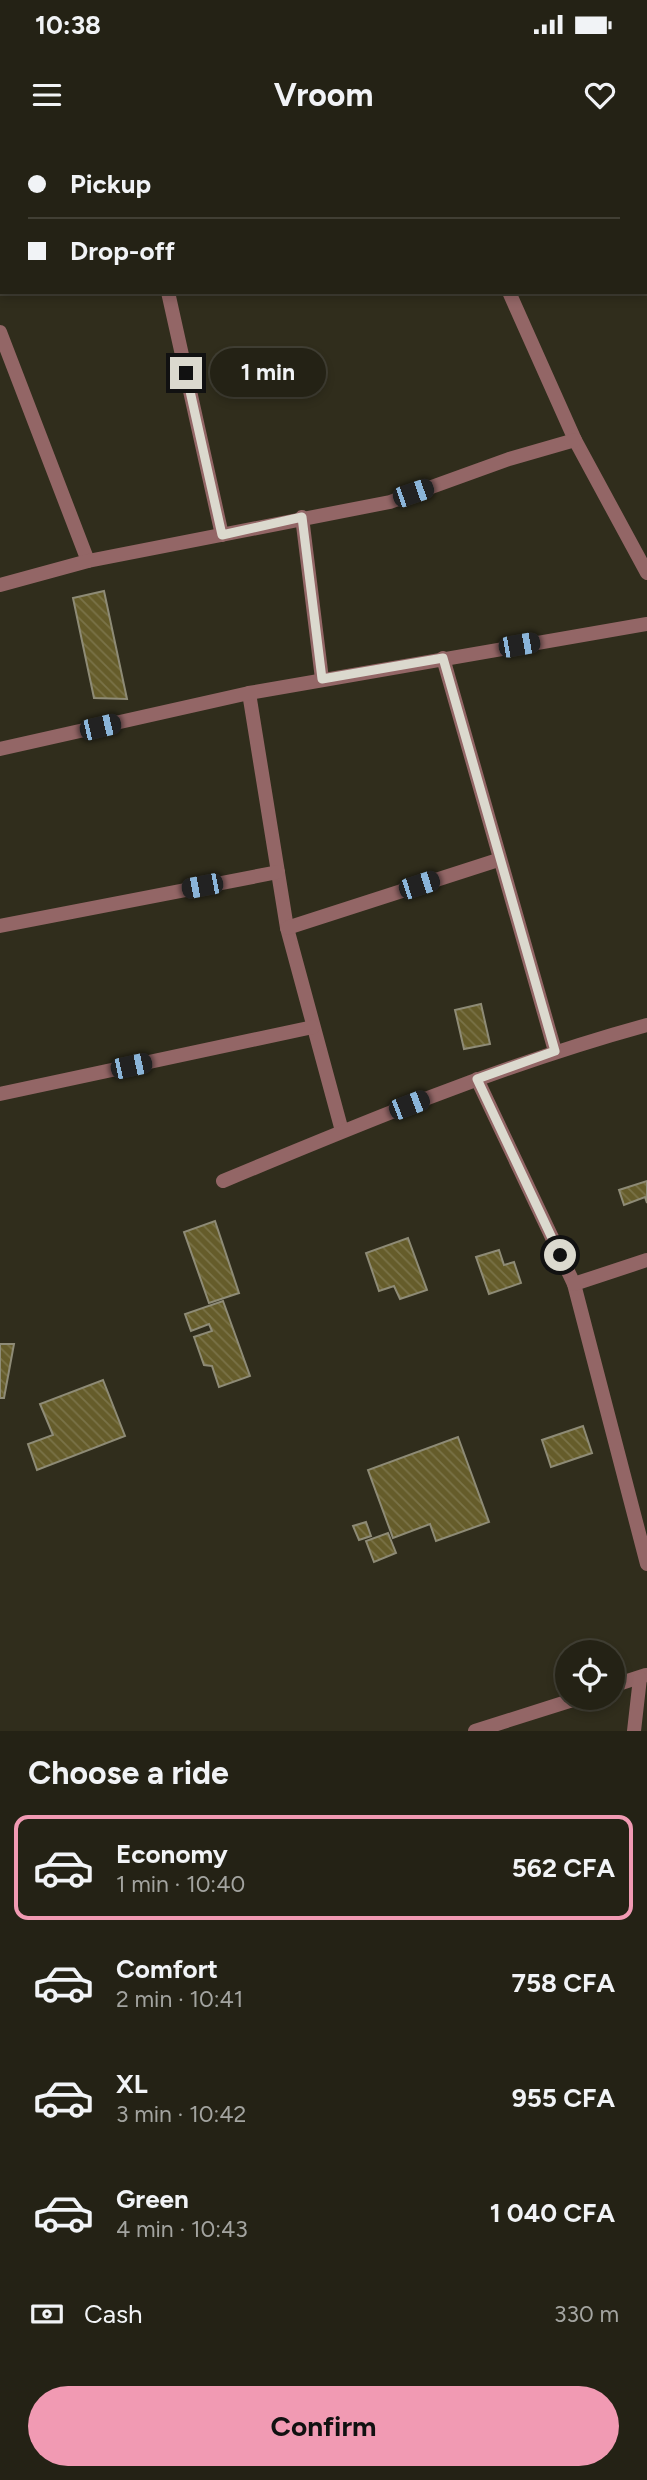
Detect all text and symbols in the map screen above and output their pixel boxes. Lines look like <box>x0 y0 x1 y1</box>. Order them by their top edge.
text: 10:38 <box>35 9 101 41</box>
icon: menu <box>28 76 66 114</box>
text: Vroom <box>274 76 373 114</box>
icon: heart <box>581 76 619 114</box>
text: Pickup <box>70 168 151 200</box>
text: Drop-off <box>70 235 175 267</box>
callout: 1 min <box>210 348 326 398</box>
route end <box>170 357 202 389</box>
text: 1 min <box>241 358 295 386</box>
car <box>390 476 437 510</box>
car <box>497 631 542 659</box>
car <box>78 712 123 742</box>
car <box>396 869 443 901</box>
car <box>180 872 225 900</box>
car <box>109 1051 154 1081</box>
car <box>386 1088 433 1122</box>
route start <box>544 1239 576 1271</box>
map controls <box>555 1640 625 1710</box>
button: locate <box>555 1640 625 1710</box>
text: Choose a ride <box>28 1754 229 1792</box>
icon: car <box>32 1836 95 1899</box>
text: Economy <box>116 1838 228 1870</box>
text: 562 CFA <box>512 1852 615 1884</box>
text: 1 min · 10:40 <box>116 1870 245 1898</box>
icon: car <box>32 1951 95 2014</box>
text: Comfort <box>116 1953 218 1985</box>
text: 758 CFA <box>512 1967 615 1999</box>
text: 2 min · 10:41 <box>116 1985 243 2013</box>
icon: car <box>32 2066 95 2129</box>
text: XL <box>116 2068 148 2100</box>
text: 955 CFA <box>512 2082 615 2114</box>
text: 3 min · 10:42 <box>116 2100 246 2128</box>
icon: car <box>32 2181 95 2244</box>
text: Green <box>116 2183 189 2215</box>
text: 1 040 CFA <box>490 2197 615 2229</box>
text: 4 min · 10:43 <box>116 2215 248 2243</box>
icon: cash <box>28 2295 66 2333</box>
text: Cash <box>84 2298 143 2330</box>
text: 330 m <box>554 2300 619 2328</box>
button: Confirm <box>28 2386 619 2466</box>

